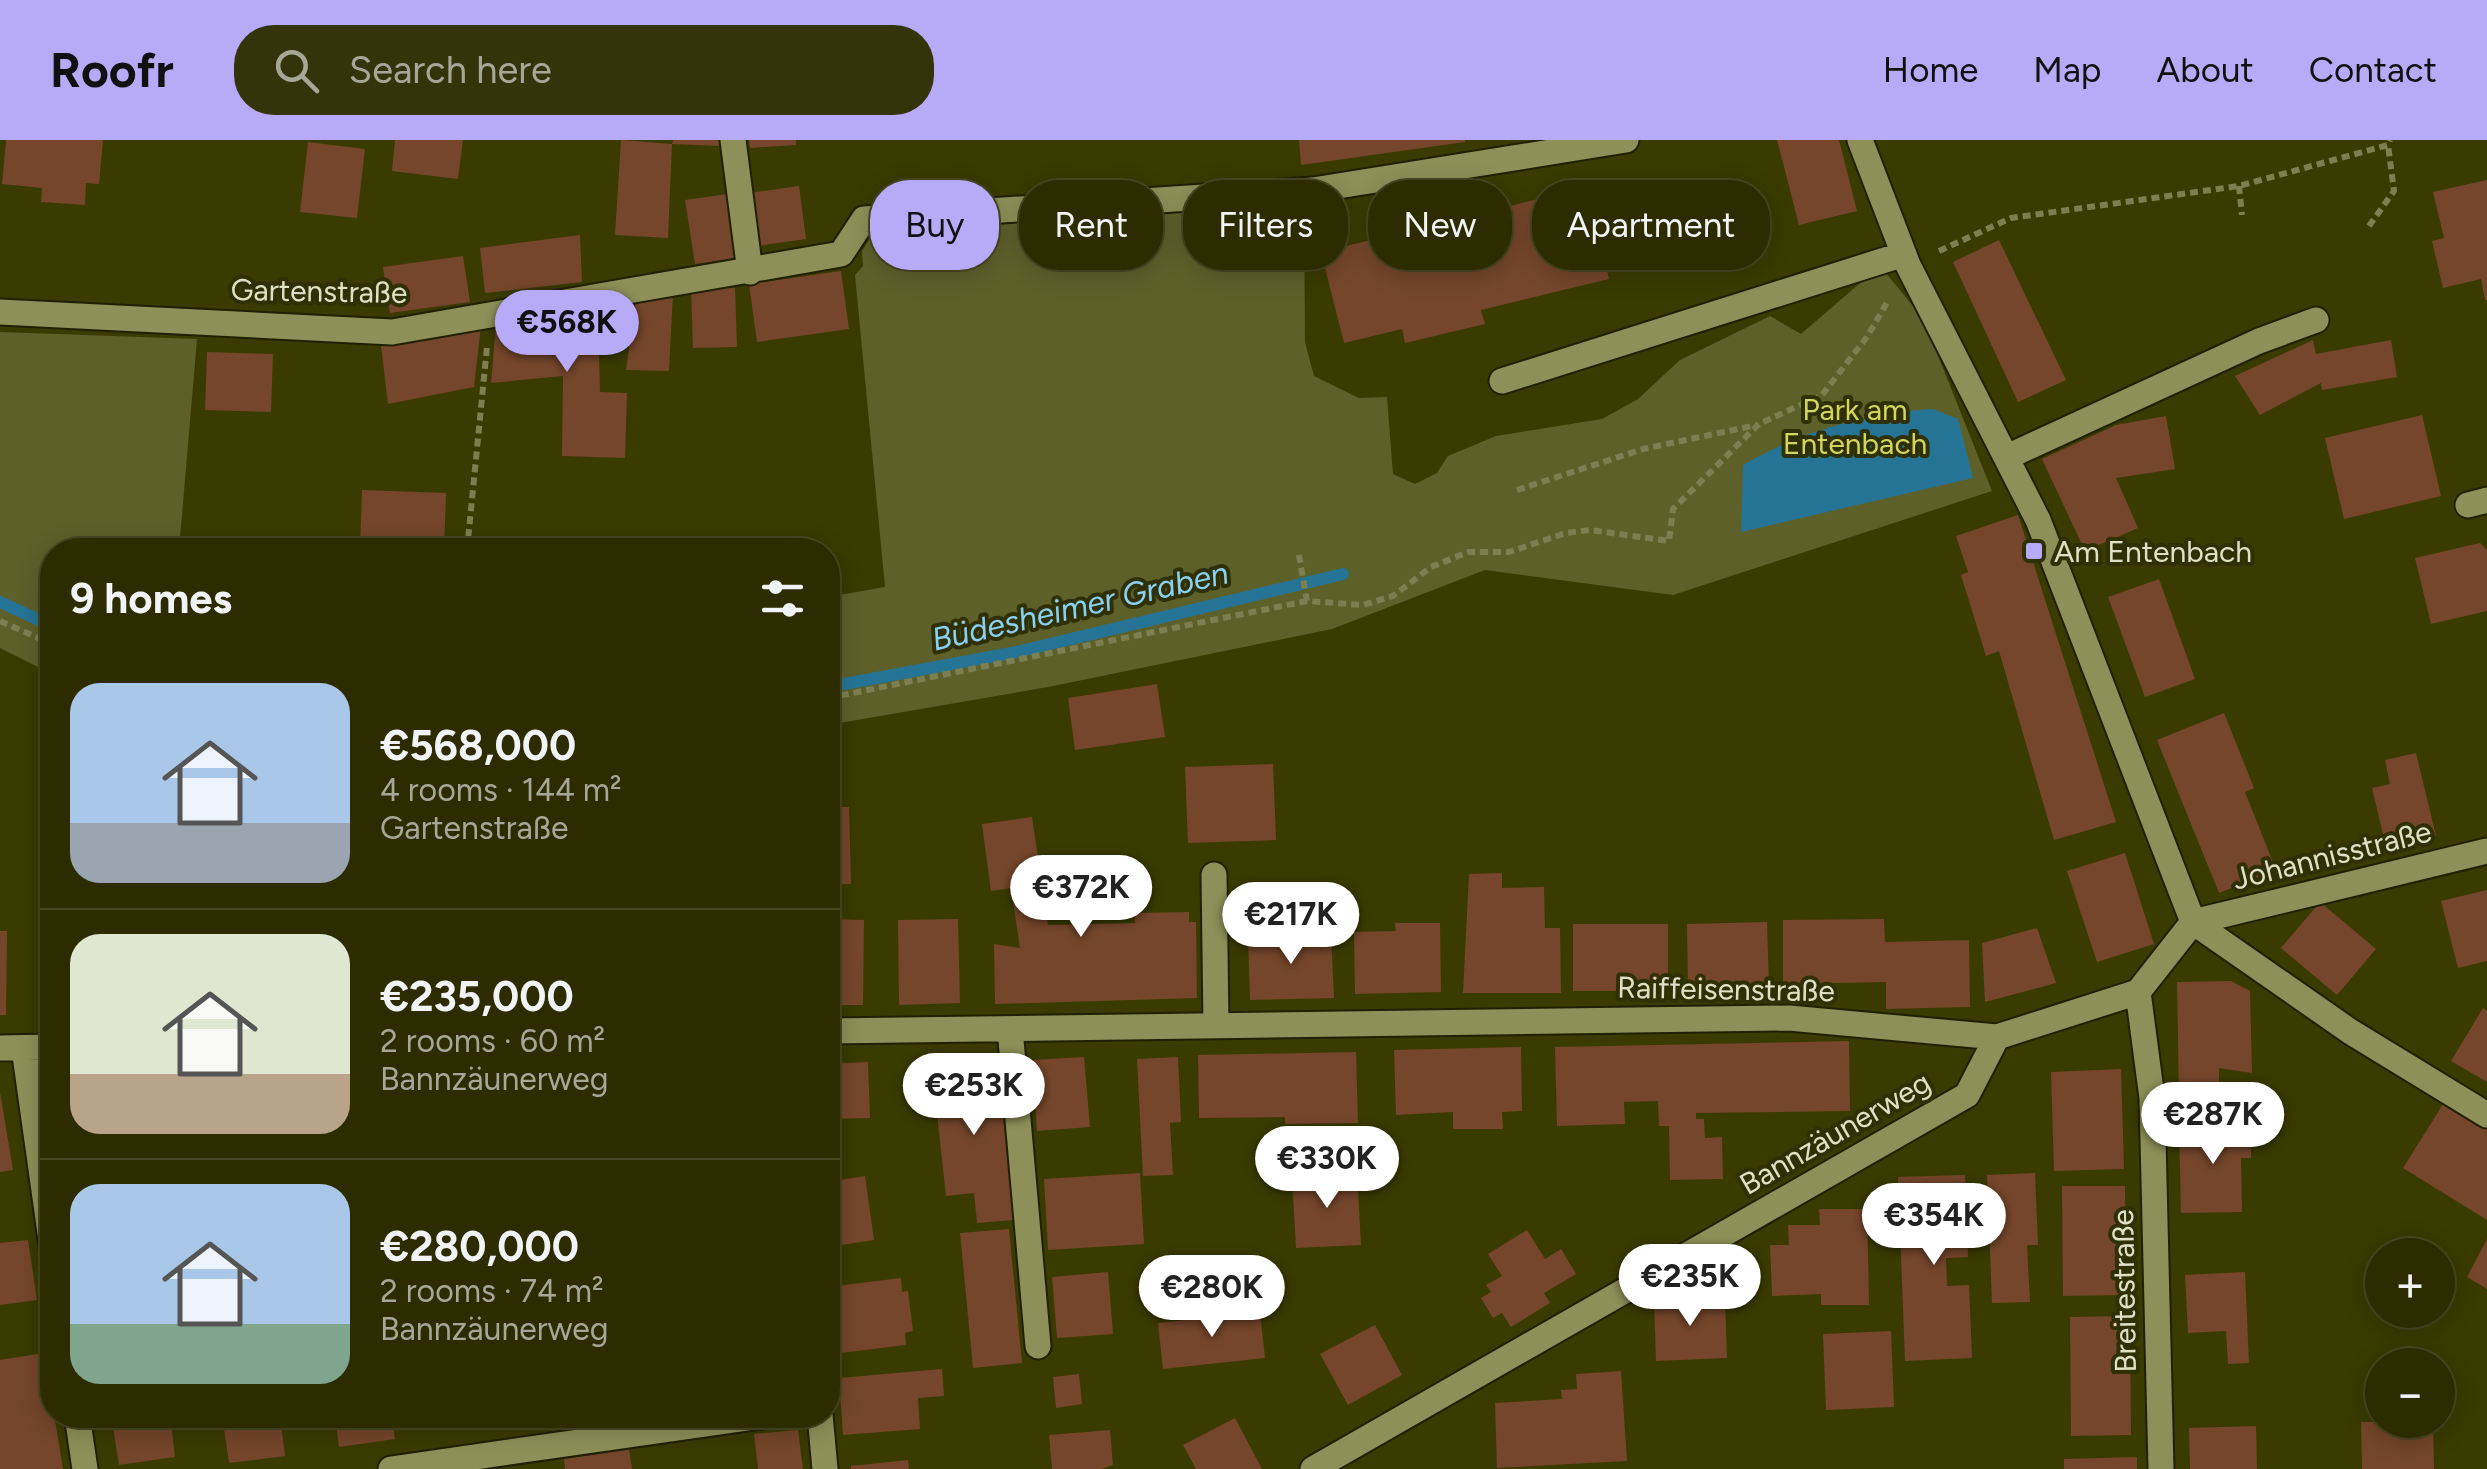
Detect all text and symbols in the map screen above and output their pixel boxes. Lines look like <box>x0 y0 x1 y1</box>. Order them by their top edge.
search box <box>234 25 934 115</box>
text: Roofr <box>50 41 174 99</box>
icon: search <box>269 43 324 98</box>
text: Search here <box>349 47 552 93</box>
text: Home <box>1883 49 1978 91</box>
text: Map <box>2033 49 2102 91</box>
text: About <box>2157 49 2254 91</box>
text: Contact <box>2309 49 2437 91</box>
chip: Buy <box>870 180 999 270</box>
chip: Rent <box>1019 180 1163 270</box>
chip: Filters <box>1183 180 1348 270</box>
chip: New <box>1368 180 1512 270</box>
chip: Apartment <box>1532 180 1770 270</box>
street label: Gartenstraße <box>230 271 408 311</box>
pin: €568K <box>497 290 637 375</box>
text: €568K <box>517 303 617 341</box>
park label: Park am Entenbach <box>1783 391 1927 462</box>
place label: Am Entenbach <box>2054 533 2252 570</box>
marker: Am Entenbach <box>2023 540 2045 562</box>
water label: Büdesheimer Graben <box>928 553 1232 659</box>
icon: filters <box>755 571 810 626</box>
text: 9 homes <box>70 573 232 624</box>
text: €568,000 <box>380 720 576 771</box>
icon: home <box>150 723 270 843</box>
text: 4 rooms · 144 m² <box>380 771 621 809</box>
text: Gartenstraße <box>380 809 568 847</box>
street label: Johannisstraße <box>2229 812 2435 898</box>
pin: €372K <box>1011 855 1151 940</box>
text: €372K <box>1032 868 1130 906</box>
pin: €217K <box>1221 882 1361 967</box>
text: €217K <box>1244 895 1338 933</box>
street label: Raiffeisenstraße <box>1617 969 1835 1009</box>
text: €235,000 <box>380 971 574 1022</box>
icon: home <box>150 974 270 1094</box>
text: 2 rooms · 60 m² <box>380 1022 605 1060</box>
pin: €253K <box>904 1053 1044 1138</box>
text: Bannzäunerweg <box>380 1060 609 1098</box>
street label: Bannzäunerweg <box>1733 1063 1937 1203</box>
text: €253K <box>925 1066 1023 1104</box>
pin: €287K <box>2143 1082 2283 1167</box>
text: €287K <box>2163 1095 2263 1133</box>
pin: €330K <box>1257 1126 1397 1211</box>
text: €330K <box>1277 1139 1377 1177</box>
pin: €354K <box>1864 1183 2004 1268</box>
text: €354K <box>1884 1196 1984 1234</box>
street label: Breitestraße <box>2104 1209 2144 1373</box>
text: €280,000 <box>380 1221 579 1272</box>
icon: home <box>150 1224 270 1344</box>
map controls <box>2365 1238 2455 1438</box>
button: + <box>2365 1238 2455 1328</box>
pin: €235K <box>1620 1244 1760 1329</box>
pin: €280K <box>1142 1255 1282 1340</box>
text: €235K <box>1641 1257 1739 1295</box>
text: €280K <box>1161 1268 1263 1306</box>
text: 2 rooms · 74 m² <box>380 1272 604 1310</box>
text: Bannzäunerweg <box>380 1310 609 1348</box>
button: − <box>2365 1348 2455 1438</box>

